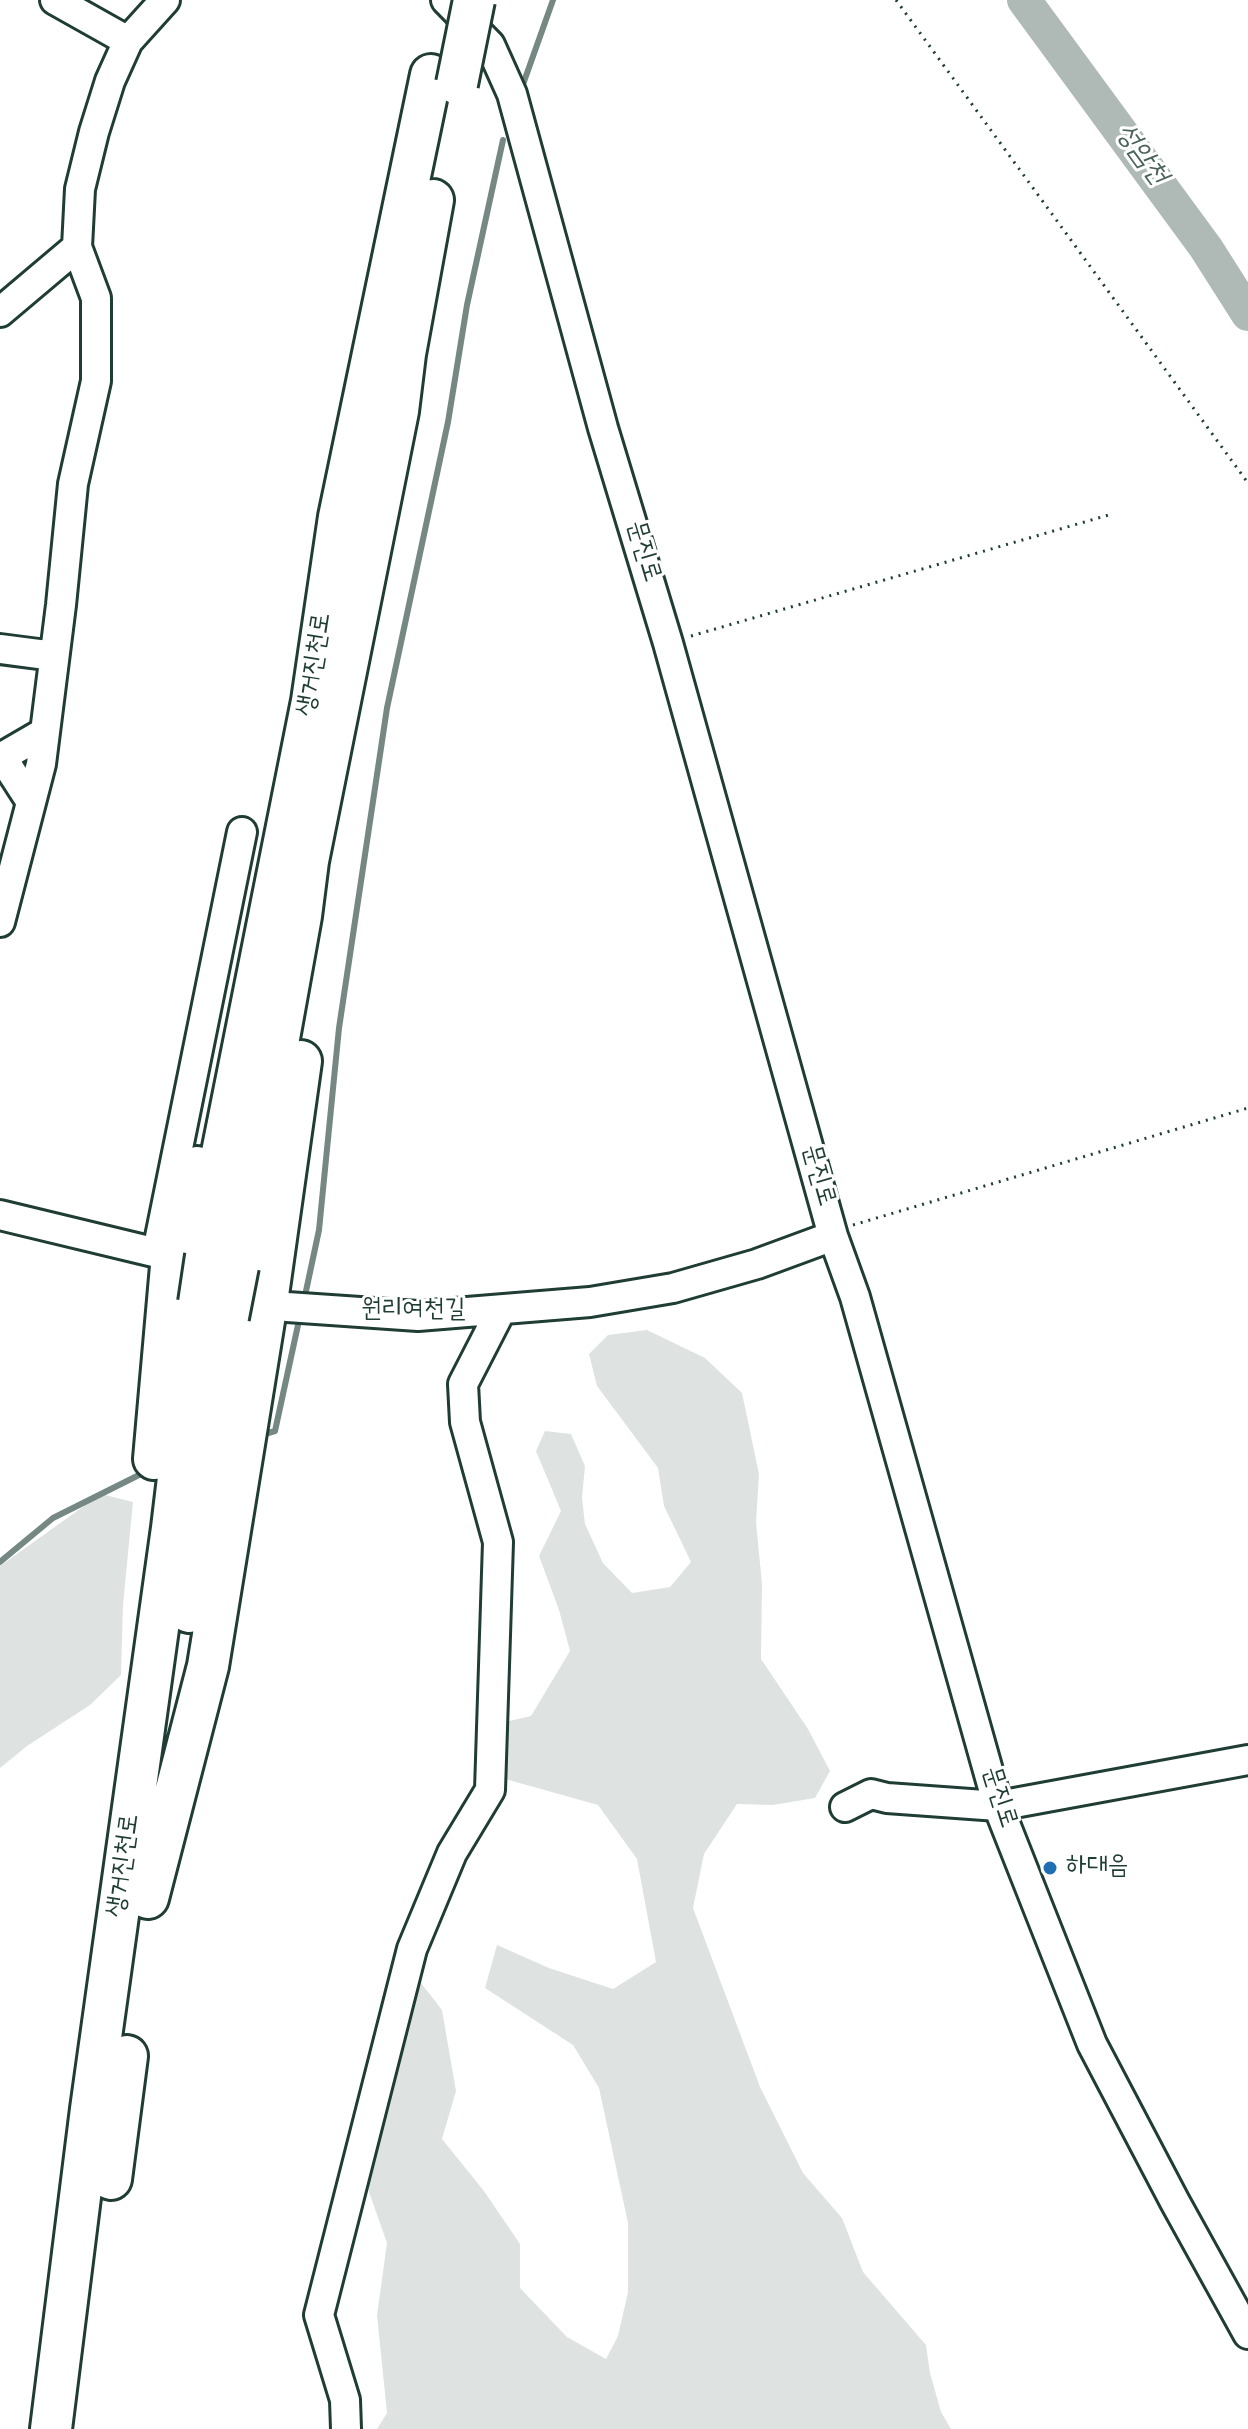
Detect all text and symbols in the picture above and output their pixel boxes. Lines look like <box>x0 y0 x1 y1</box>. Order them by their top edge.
water label: 성암천 <box>1106 119 1172 193</box>
street label: 문진로 <box>617 517 665 587</box>
street label: 생거진천로 <box>293 611 341 719</box>
street label: 문진로 <box>792 1142 840 1210</box>
street label: 원리여천길 <box>361 1296 465 1328</box>
street label: 문진로 <box>972 1763 1022 1833</box>
street label: 생거진천로 <box>103 1812 149 1920</box>
place label: 하대음 <box>1066 1852 1129 1884</box>
marker: 하대음 <box>1041 1859 1059 1877</box>

